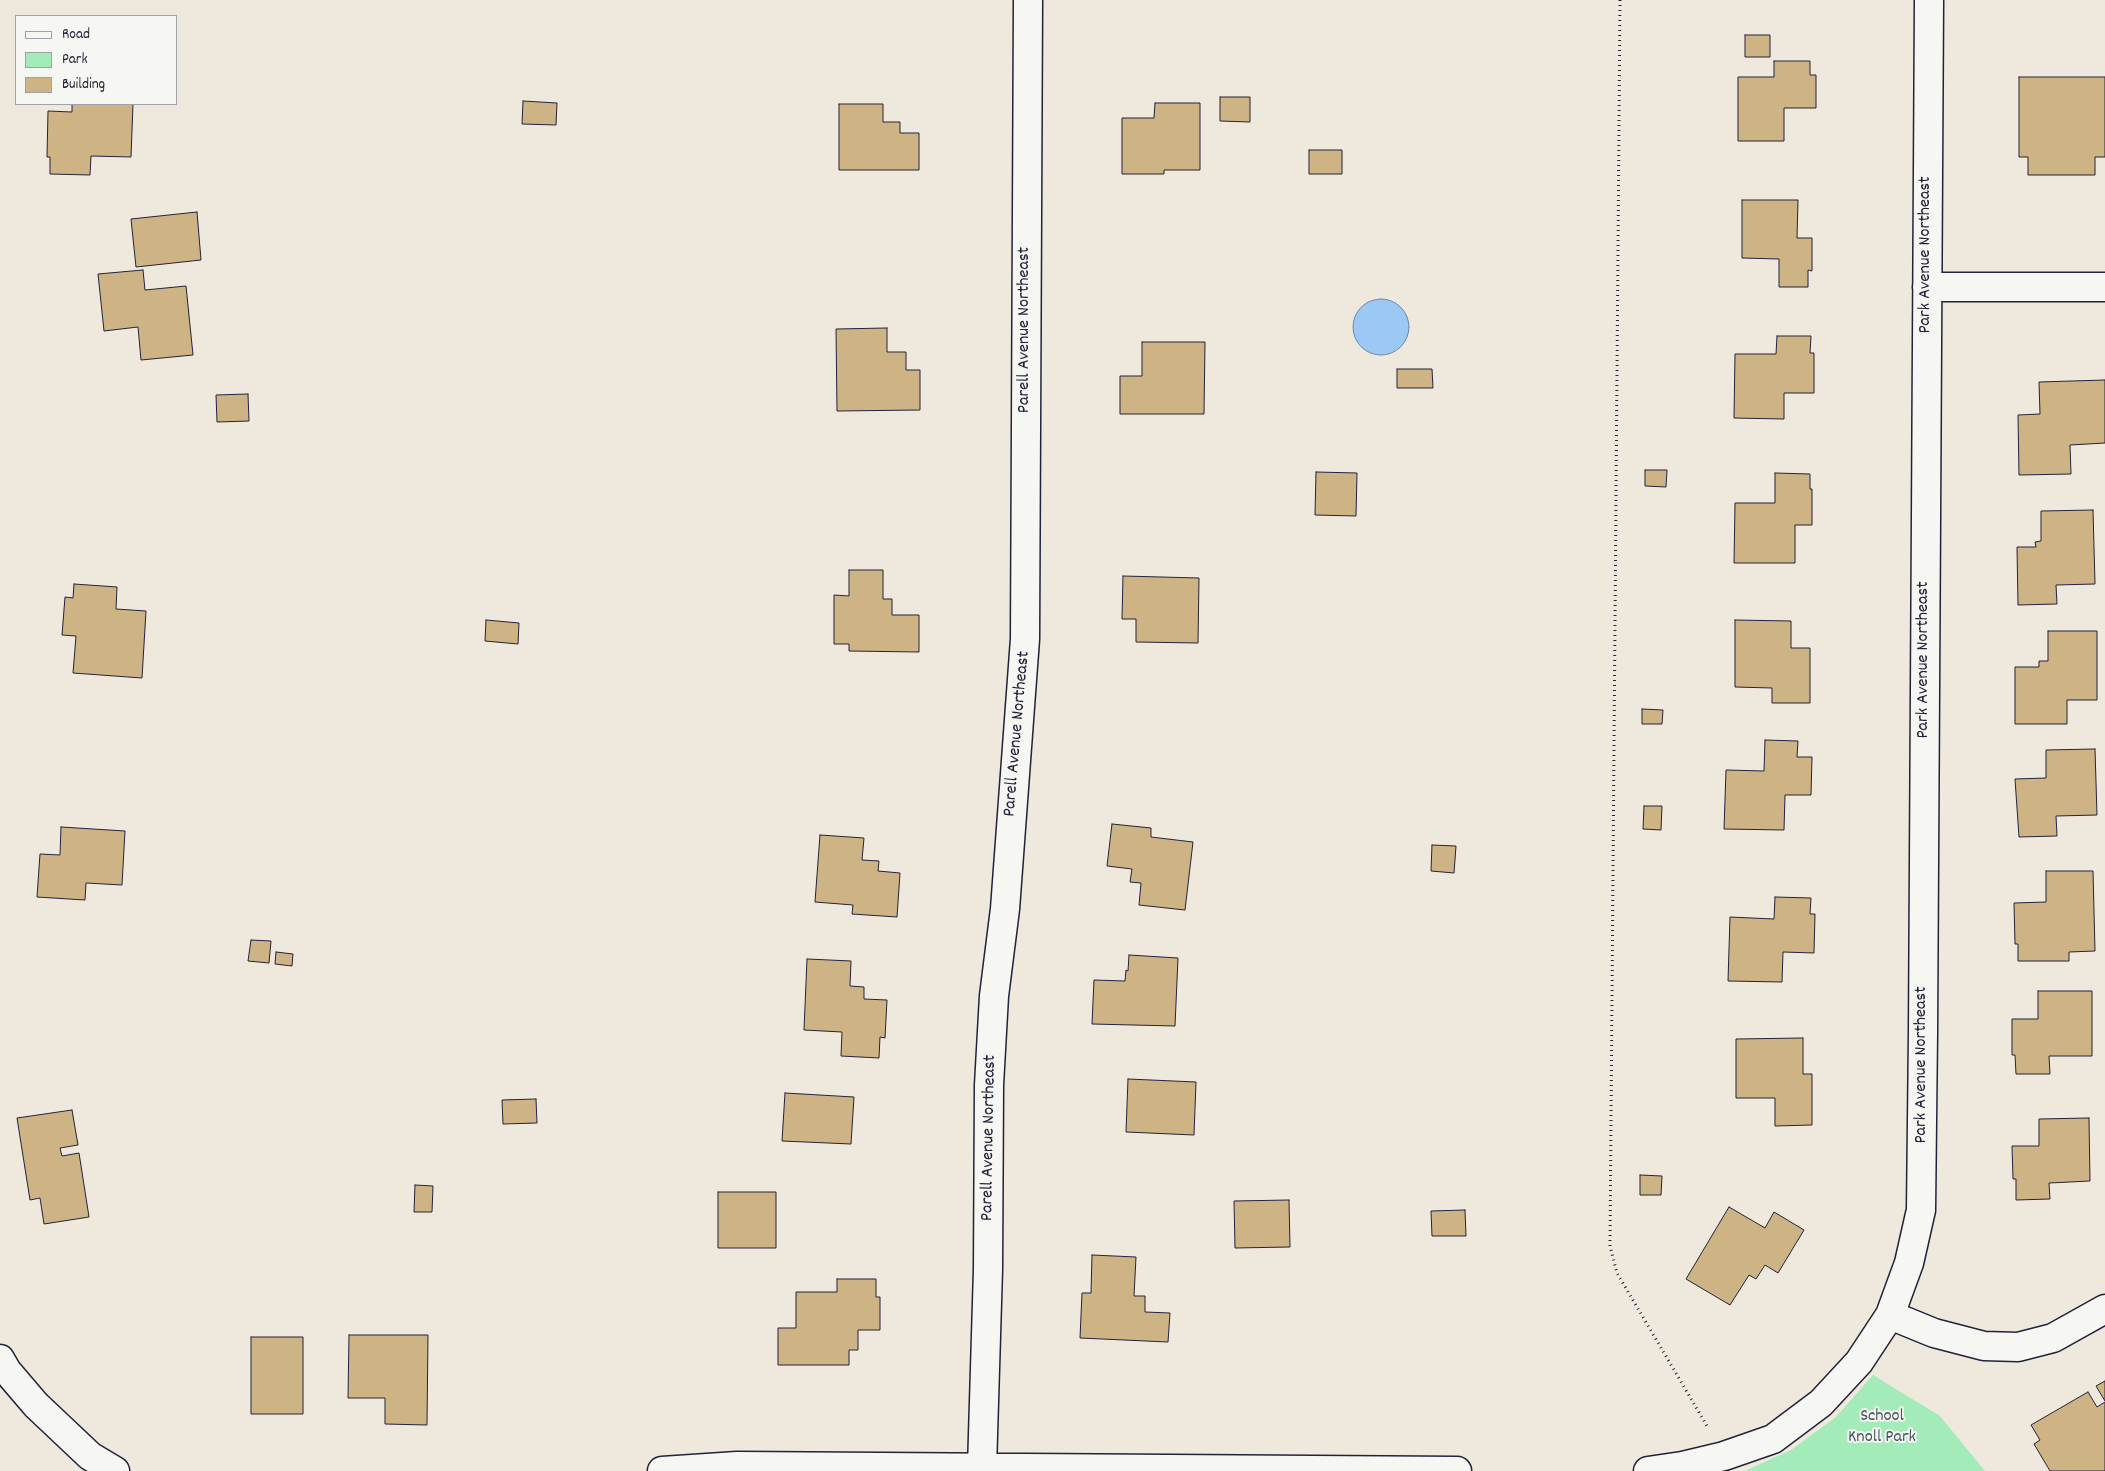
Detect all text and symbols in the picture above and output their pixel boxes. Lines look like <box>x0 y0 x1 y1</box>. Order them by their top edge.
legend <box>15 15 178 105</box>
text: Road <box>62 24 90 46</box>
text: Park <box>62 49 88 71</box>
text: Building <box>62 74 105 96</box>
street label: Park Avenue Northeast <box>1916 176 1938 334</box>
street label: Parell Avenue Northeast <box>1015 247 1037 413</box>
street label: Park Avenue Northeast <box>1914 581 1936 739</box>
street label: Parell Avenue Northeast <box>1000 650 1036 818</box>
street label: Park Avenue Northeast <box>1912 986 1934 1144</box>
street label: Parell Avenue Northeast <box>978 1055 1002 1221</box>
park label: School Knoll Park <box>1848 1407 1916 1450</box>

